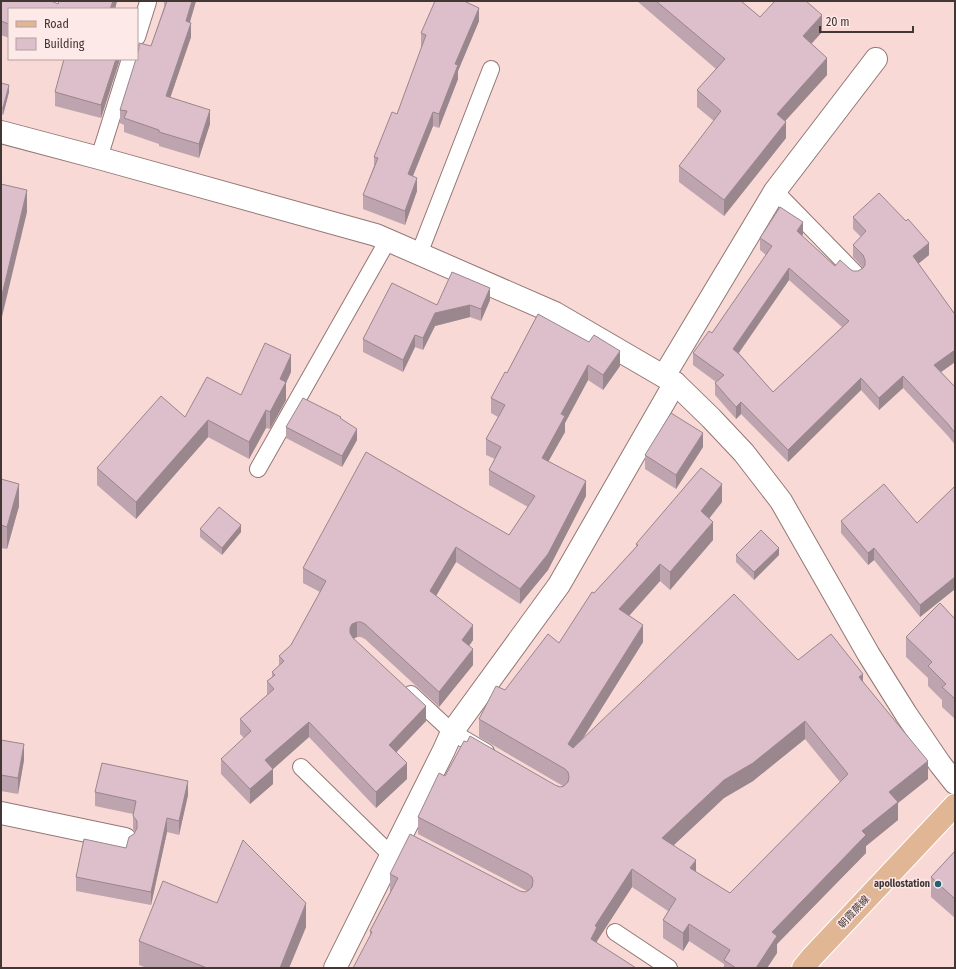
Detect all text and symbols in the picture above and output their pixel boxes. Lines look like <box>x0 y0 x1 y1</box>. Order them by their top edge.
legend <box>8 8 138 60</box>
scale bar <box>820 8 913 34</box>
text: 20 m <box>826 15 850 29</box>
text: Road <box>44 17 69 31</box>
text: Building <box>44 37 85 51</box>
place label: apollostation <box>874 878 930 890</box>
marker: apollostation <box>933 879 943 889</box>
street label: 朝霞蕨線 <box>836 893 872 931</box>

